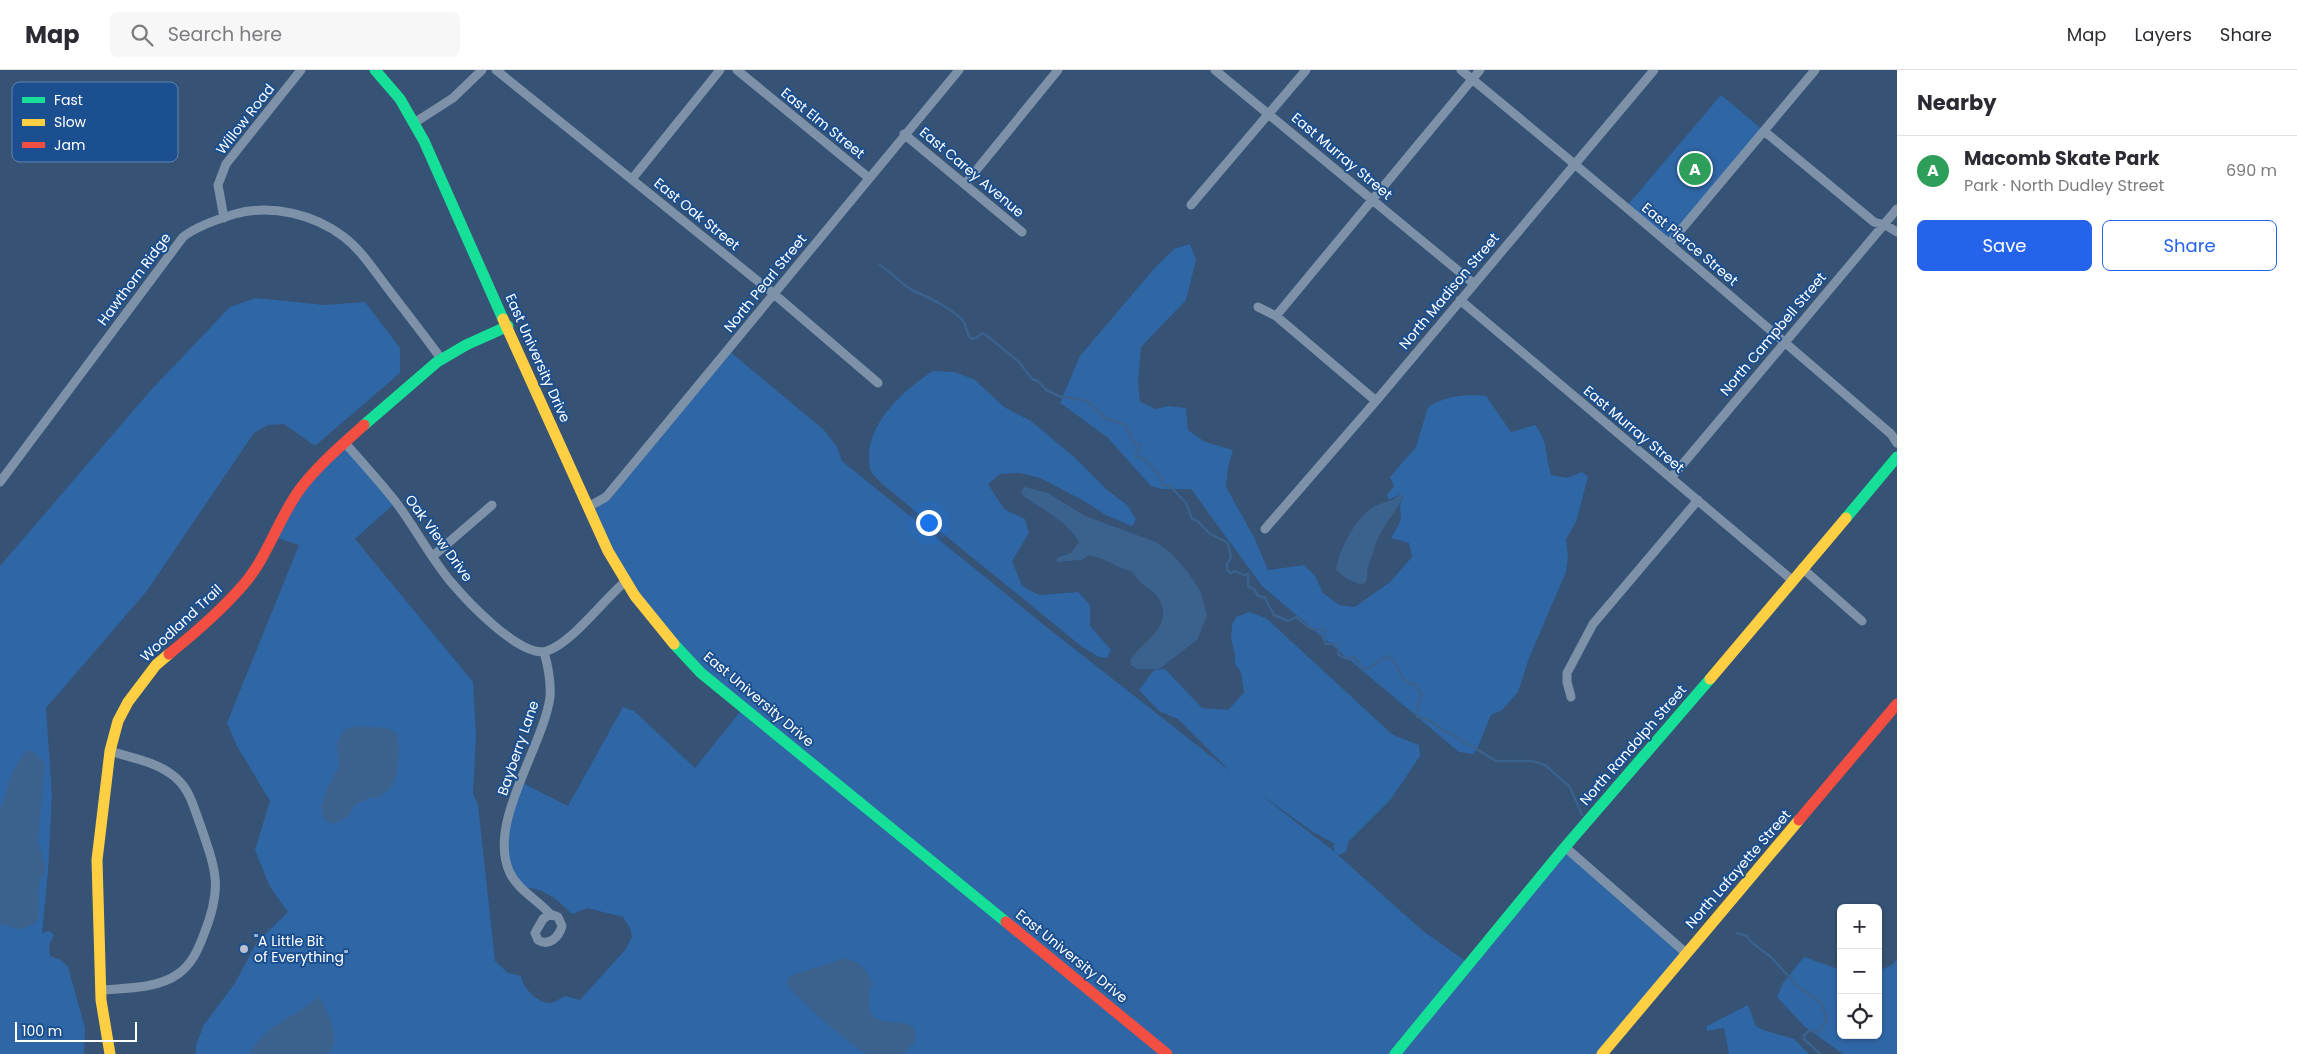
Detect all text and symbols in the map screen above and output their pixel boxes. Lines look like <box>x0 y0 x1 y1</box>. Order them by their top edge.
search box <box>110 12 460 57</box>
text: Map <box>25 18 80 51</box>
icon: search <box>128 21 156 49</box>
text: Search here <box>168 21 282 48</box>
text: Map <box>2067 22 2107 47</box>
text: Layers <box>2135 22 2192 47</box>
text: Share <box>2220 22 2272 47</box>
street label: Willow Road <box>211 80 279 158</box>
legend <box>12 82 178 162</box>
street label: East Elm Street <box>777 83 869 163</box>
text: Nearby <box>1917 88 1997 117</box>
text: Fast <box>54 90 83 110</box>
street label: East Murray Street <box>1287 108 1397 204</box>
text: Slow <box>54 112 87 132</box>
street label: East Carey Avenue <box>915 122 1029 222</box>
text: Jam <box>54 135 85 155</box>
text: Macomb Skate Park <box>1964 145 2159 172</box>
pin: A <box>1679 150 1711 188</box>
text: A <box>1927 159 1939 182</box>
text: 690 m <box>2226 159 2277 182</box>
street label: East Oak Street <box>650 173 744 255</box>
text: Park · North Dudley Street <box>1964 174 2164 197</box>
street label: East Pierce Street <box>1638 198 1742 290</box>
button: Save <box>1917 220 2092 271</box>
button: Share <box>2102 220 2277 271</box>
street label: Hawthorn Ridge <box>93 228 176 329</box>
street label: North Madison Street <box>1394 229 1504 353</box>
street label: North Pearl Street <box>719 230 811 336</box>
street label: North Campbell Street <box>1715 268 1831 400</box>
street label: East University Drive <box>501 290 576 426</box>
street label: East Murray Street <box>1579 381 1689 477</box>
street label: Oak View Drive <box>401 490 478 586</box>
your location <box>916 510 942 536</box>
street label: Woodland Trail <box>136 580 226 666</box>
street label: East University Drive <box>699 647 819 752</box>
street label: North Randolph Street <box>1575 680 1691 810</box>
street label: Bayberry Lane <box>492 698 544 798</box>
street label: North Lafayette Street <box>1681 805 1795 933</box>
map controls <box>1837 904 1882 1039</box>
button: + <box>1837 904 1882 949</box>
street label: East University Drive <box>1012 905 1133 1008</box>
place label: "A Little Bit of Everything" <box>254 931 348 967</box>
marker: "A Little Bit of Everything" <box>238 943 250 955</box>
button: − <box>1837 949 1882 994</box>
button: locate <box>1837 994 1882 1039</box>
scale bar <box>15 1019 138 1042</box>
text: 100 m <box>22 1021 62 1041</box>

